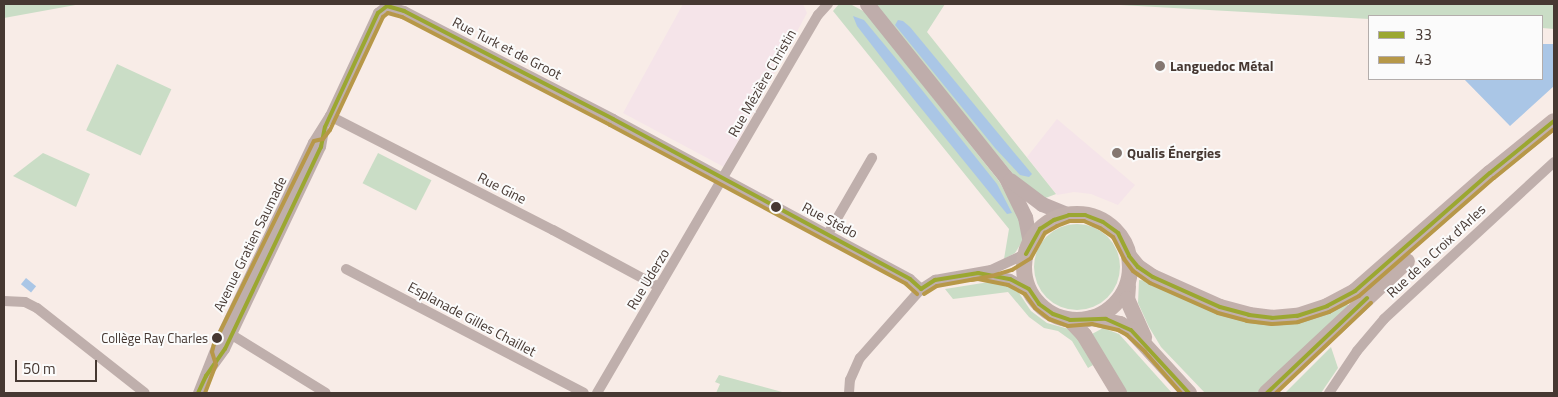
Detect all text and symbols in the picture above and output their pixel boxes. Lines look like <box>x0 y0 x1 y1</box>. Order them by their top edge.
street label: Rue Turk et de Groot <box>450 13 564 83</box>
legend <box>1368 15 1543 80</box>
text: 33 <box>1415 23 1432 46</box>
street label: Rue Mézière Christin <box>724 26 800 140</box>
text: 43 <box>1415 48 1432 71</box>
place label: Languedoc Métal <box>1170 58 1273 74</box>
marker: Languedoc Métal <box>1154 60 1166 72</box>
place label: Qualis Énergies <box>1127 145 1221 161</box>
marker: Qualis Énergies <box>1111 147 1123 159</box>
street label: Rue Gine <box>475 169 529 207</box>
street label: Avenue Gratien Saumade <box>210 174 290 314</box>
street label: Rue Stédo <box>799 198 861 242</box>
street label: Rue de la Croix d'Arles <box>1383 201 1489 301</box>
unlabelled marker <box>771 202 781 212</box>
street label: Rue Uderzo <box>623 245 673 313</box>
street label: Esplanade Gilles Chaillet <box>405 278 539 360</box>
place label: Collège Ray Charles <box>101 330 208 346</box>
marker: Collège Ray Charles <box>212 333 222 343</box>
scale bar <box>18 350 100 382</box>
text: 50 m <box>23 357 56 380</box>

